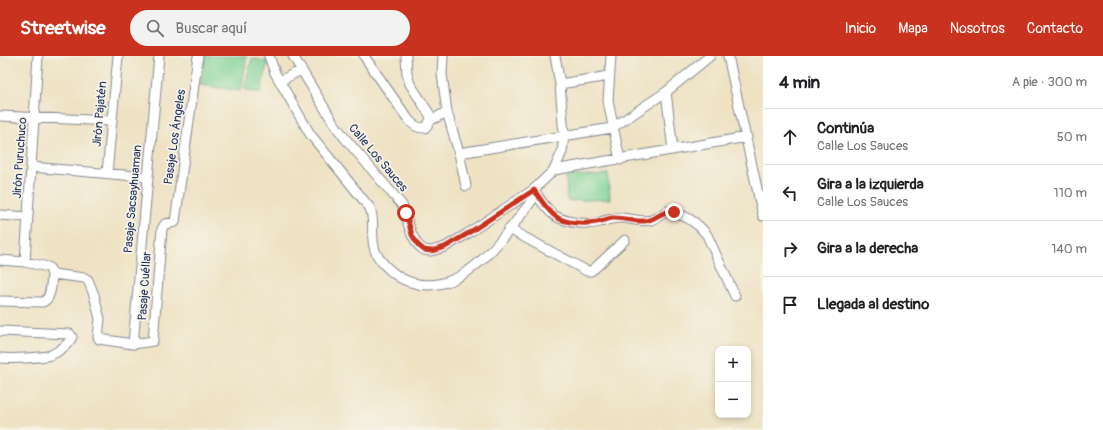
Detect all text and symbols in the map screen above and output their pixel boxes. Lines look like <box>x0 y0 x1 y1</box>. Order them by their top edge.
search box <box>130 10 410 46</box>
text: Streetwise <box>20 16 106 40</box>
icon: search <box>144 17 166 39</box>
text: Buscar aquí <box>176 19 247 38</box>
text: Inicio <box>845 20 876 37</box>
text: Mapa <box>898 20 928 37</box>
text: Nosotros <box>950 20 1005 37</box>
text: Contacto <box>1027 20 1083 37</box>
text: 4 min <box>779 72 820 93</box>
text: A pie · 300 m <box>1012 74 1087 90</box>
street label: Jirón Pajatén <box>90 80 110 147</box>
street label: Pasaje Los Ángeles <box>160 88 189 186</box>
street label: Jirón Puruchuco <box>10 116 30 199</box>
text: Continúa <box>817 119 874 138</box>
street label: Calle Los Sauces <box>345 121 411 196</box>
icon: ahead <box>779 126 801 148</box>
text: 50 m <box>1057 129 1087 145</box>
text: Calle Los Sauces <box>817 138 908 154</box>
street label: Pasaje Sacsayhuaman <box>121 144 145 254</box>
text: Gira a la izquierda <box>817 175 924 194</box>
icon: left <box>779 182 801 204</box>
text: 110 m <box>1054 185 1087 201</box>
text: Calle Los Sauces <box>817 194 908 210</box>
route end <box>665 203 683 221</box>
route start <box>397 204 415 222</box>
icon: right <box>779 238 801 260</box>
text: Gira a la derecha <box>817 239 918 258</box>
text: 140 m <box>1051 241 1087 257</box>
street label: Pasaje Cuéllar <box>135 250 155 321</box>
icon: arrive <box>779 294 801 316</box>
text: Llegada al destino <box>817 295 929 314</box>
map controls <box>715 346 751 418</box>
button: + <box>715 346 751 382</box>
button: − <box>715 382 751 418</box>

